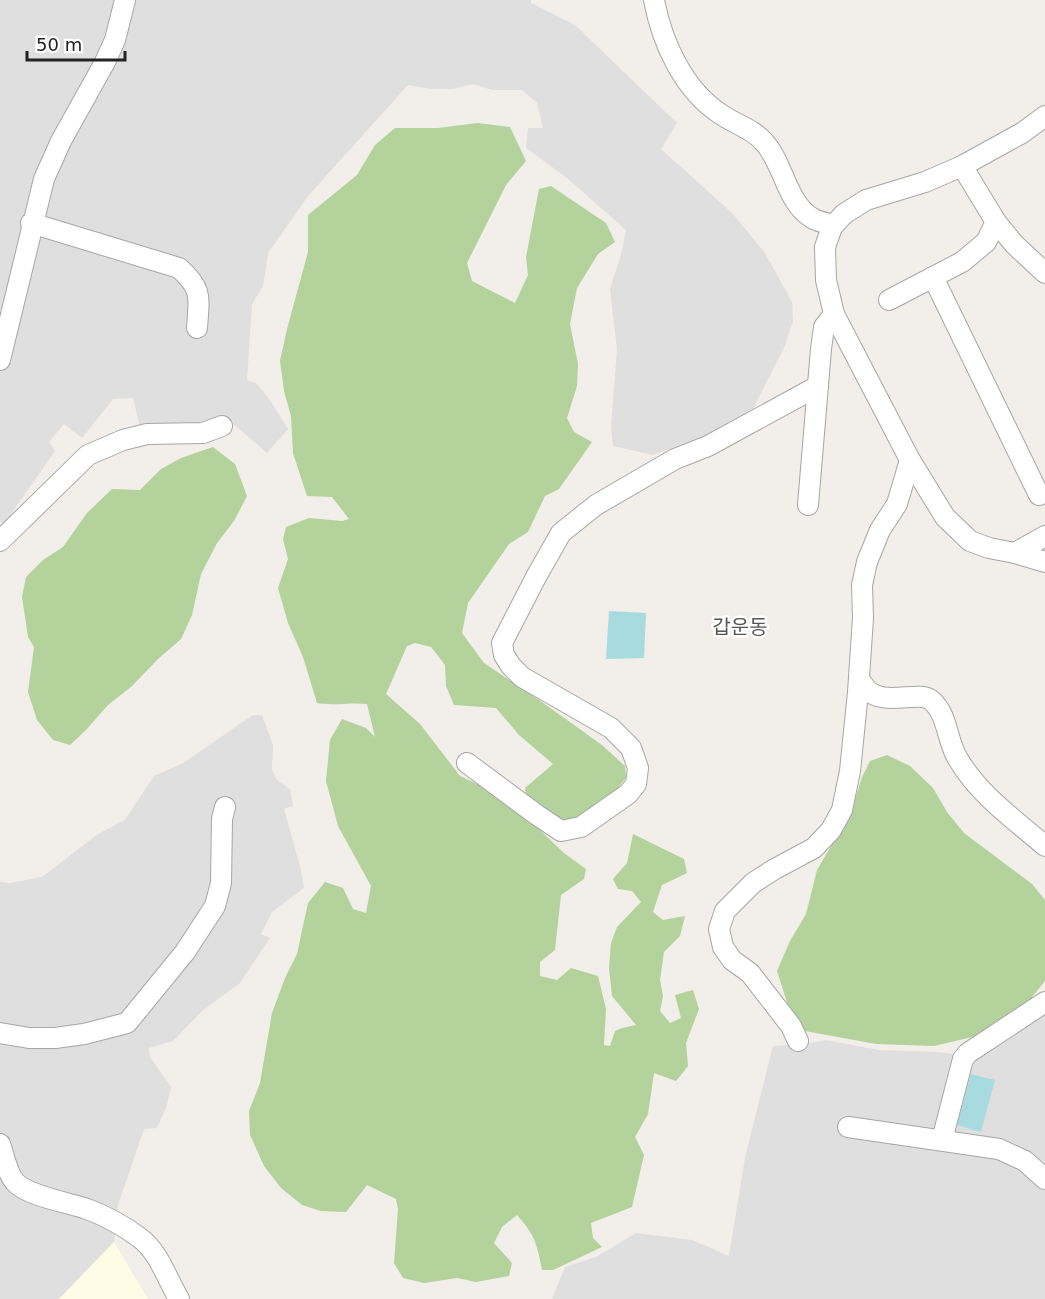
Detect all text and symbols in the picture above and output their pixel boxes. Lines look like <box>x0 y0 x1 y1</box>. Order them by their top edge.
scale bar <box>27 24 124 62</box>
text: 50 m <box>36 34 82 55</box>
district label: 갑운동 <box>712 615 768 639</box>

